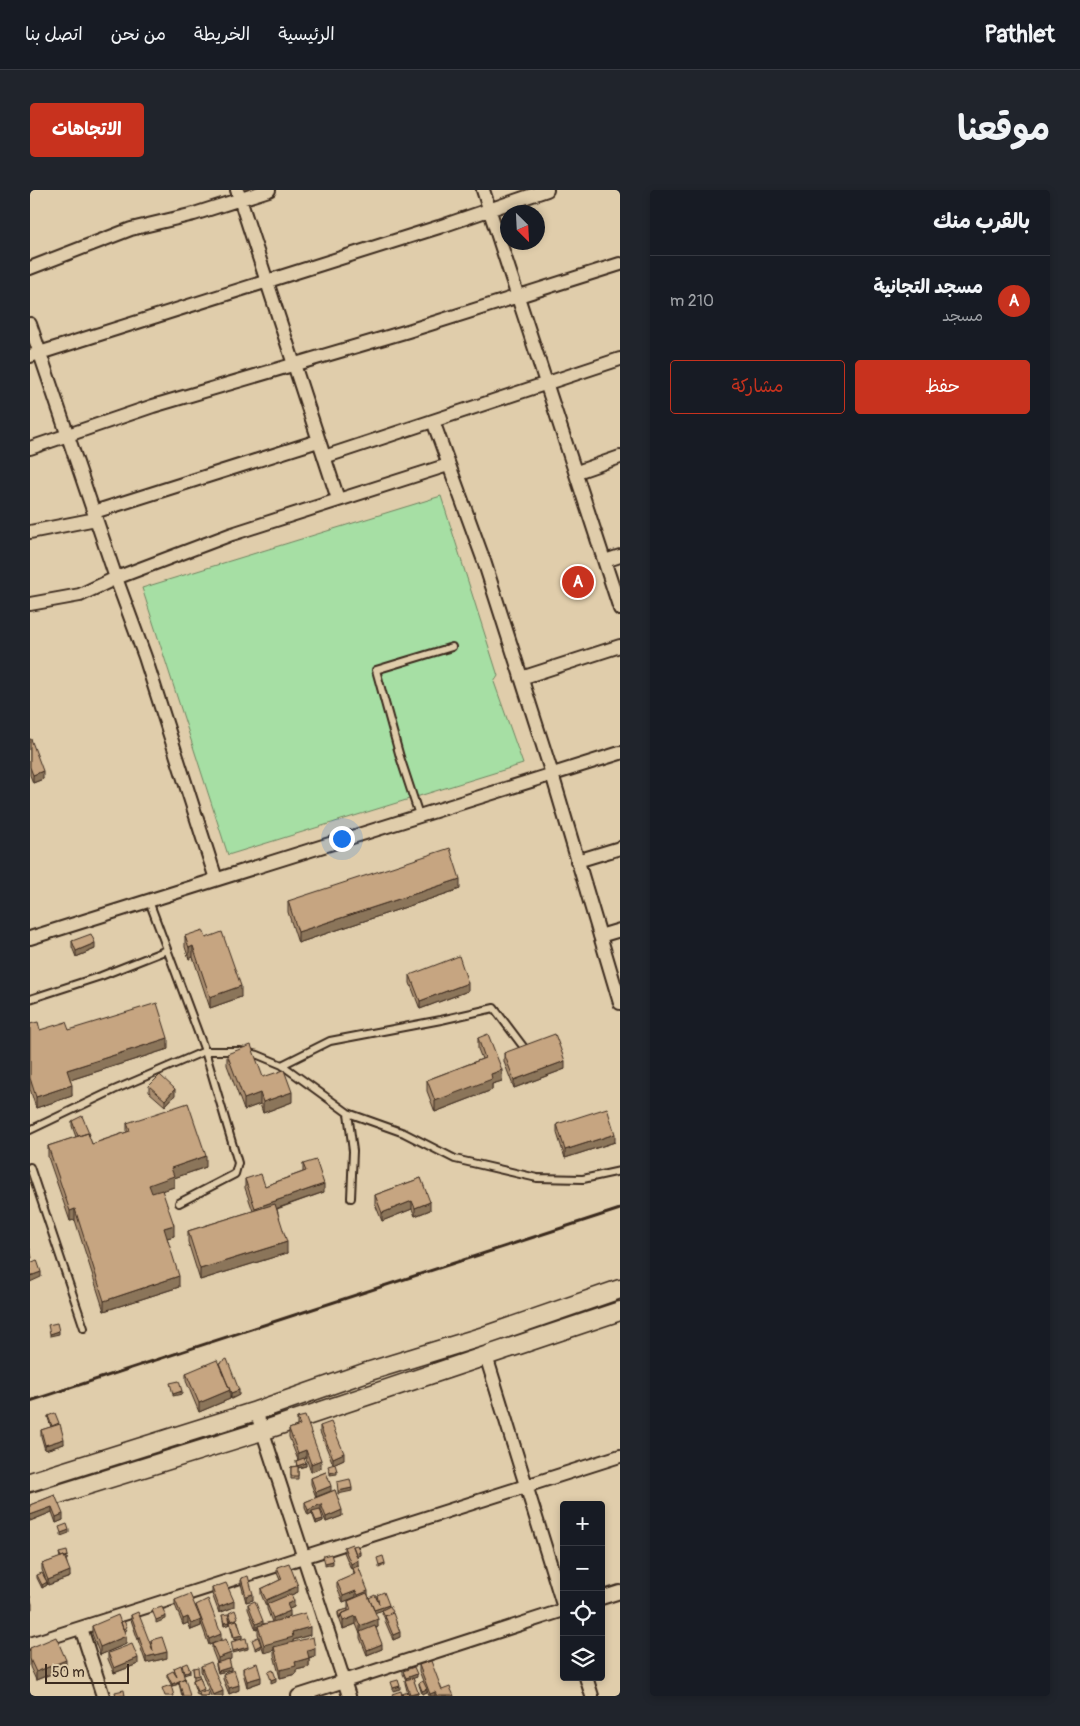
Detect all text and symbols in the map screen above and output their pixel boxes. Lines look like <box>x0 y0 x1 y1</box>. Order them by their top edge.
text: Pathlet <box>984 20 1055 49</box>
text: اتصل بنا <box>25 23 83 46</box>
text: من نحن <box>111 23 166 46</box>
text: الخريطة <box>194 23 250 46</box>
text: الرئيسية <box>278 23 335 46</box>
button: الاتجاهات <box>30 103 144 157</box>
text: موقعنا <box>957 107 1050 151</box>
north arrow <box>500 205 545 250</box>
text: بالقرب منك <box>933 208 1030 235</box>
text: مسجد التجانية <box>873 275 983 299</box>
text: 210 m <box>670 291 714 311</box>
text: A <box>1009 291 1019 311</box>
text: مسجد <box>942 306 983 326</box>
button: مشاركة <box>670 360 845 414</box>
button: حفظ <box>855 360 1030 414</box>
pin: A <box>562 563 594 601</box>
your location <box>329 826 355 852</box>
map controls <box>560 1501 605 1681</box>
button: + <box>560 1501 605 1546</box>
button: − <box>560 1546 605 1591</box>
button: locate <box>560 1591 605 1636</box>
button: layers <box>560 1636 605 1681</box>
scale bar <box>45 1661 129 1684</box>
text: 50 m <box>52 1664 85 1681</box>

